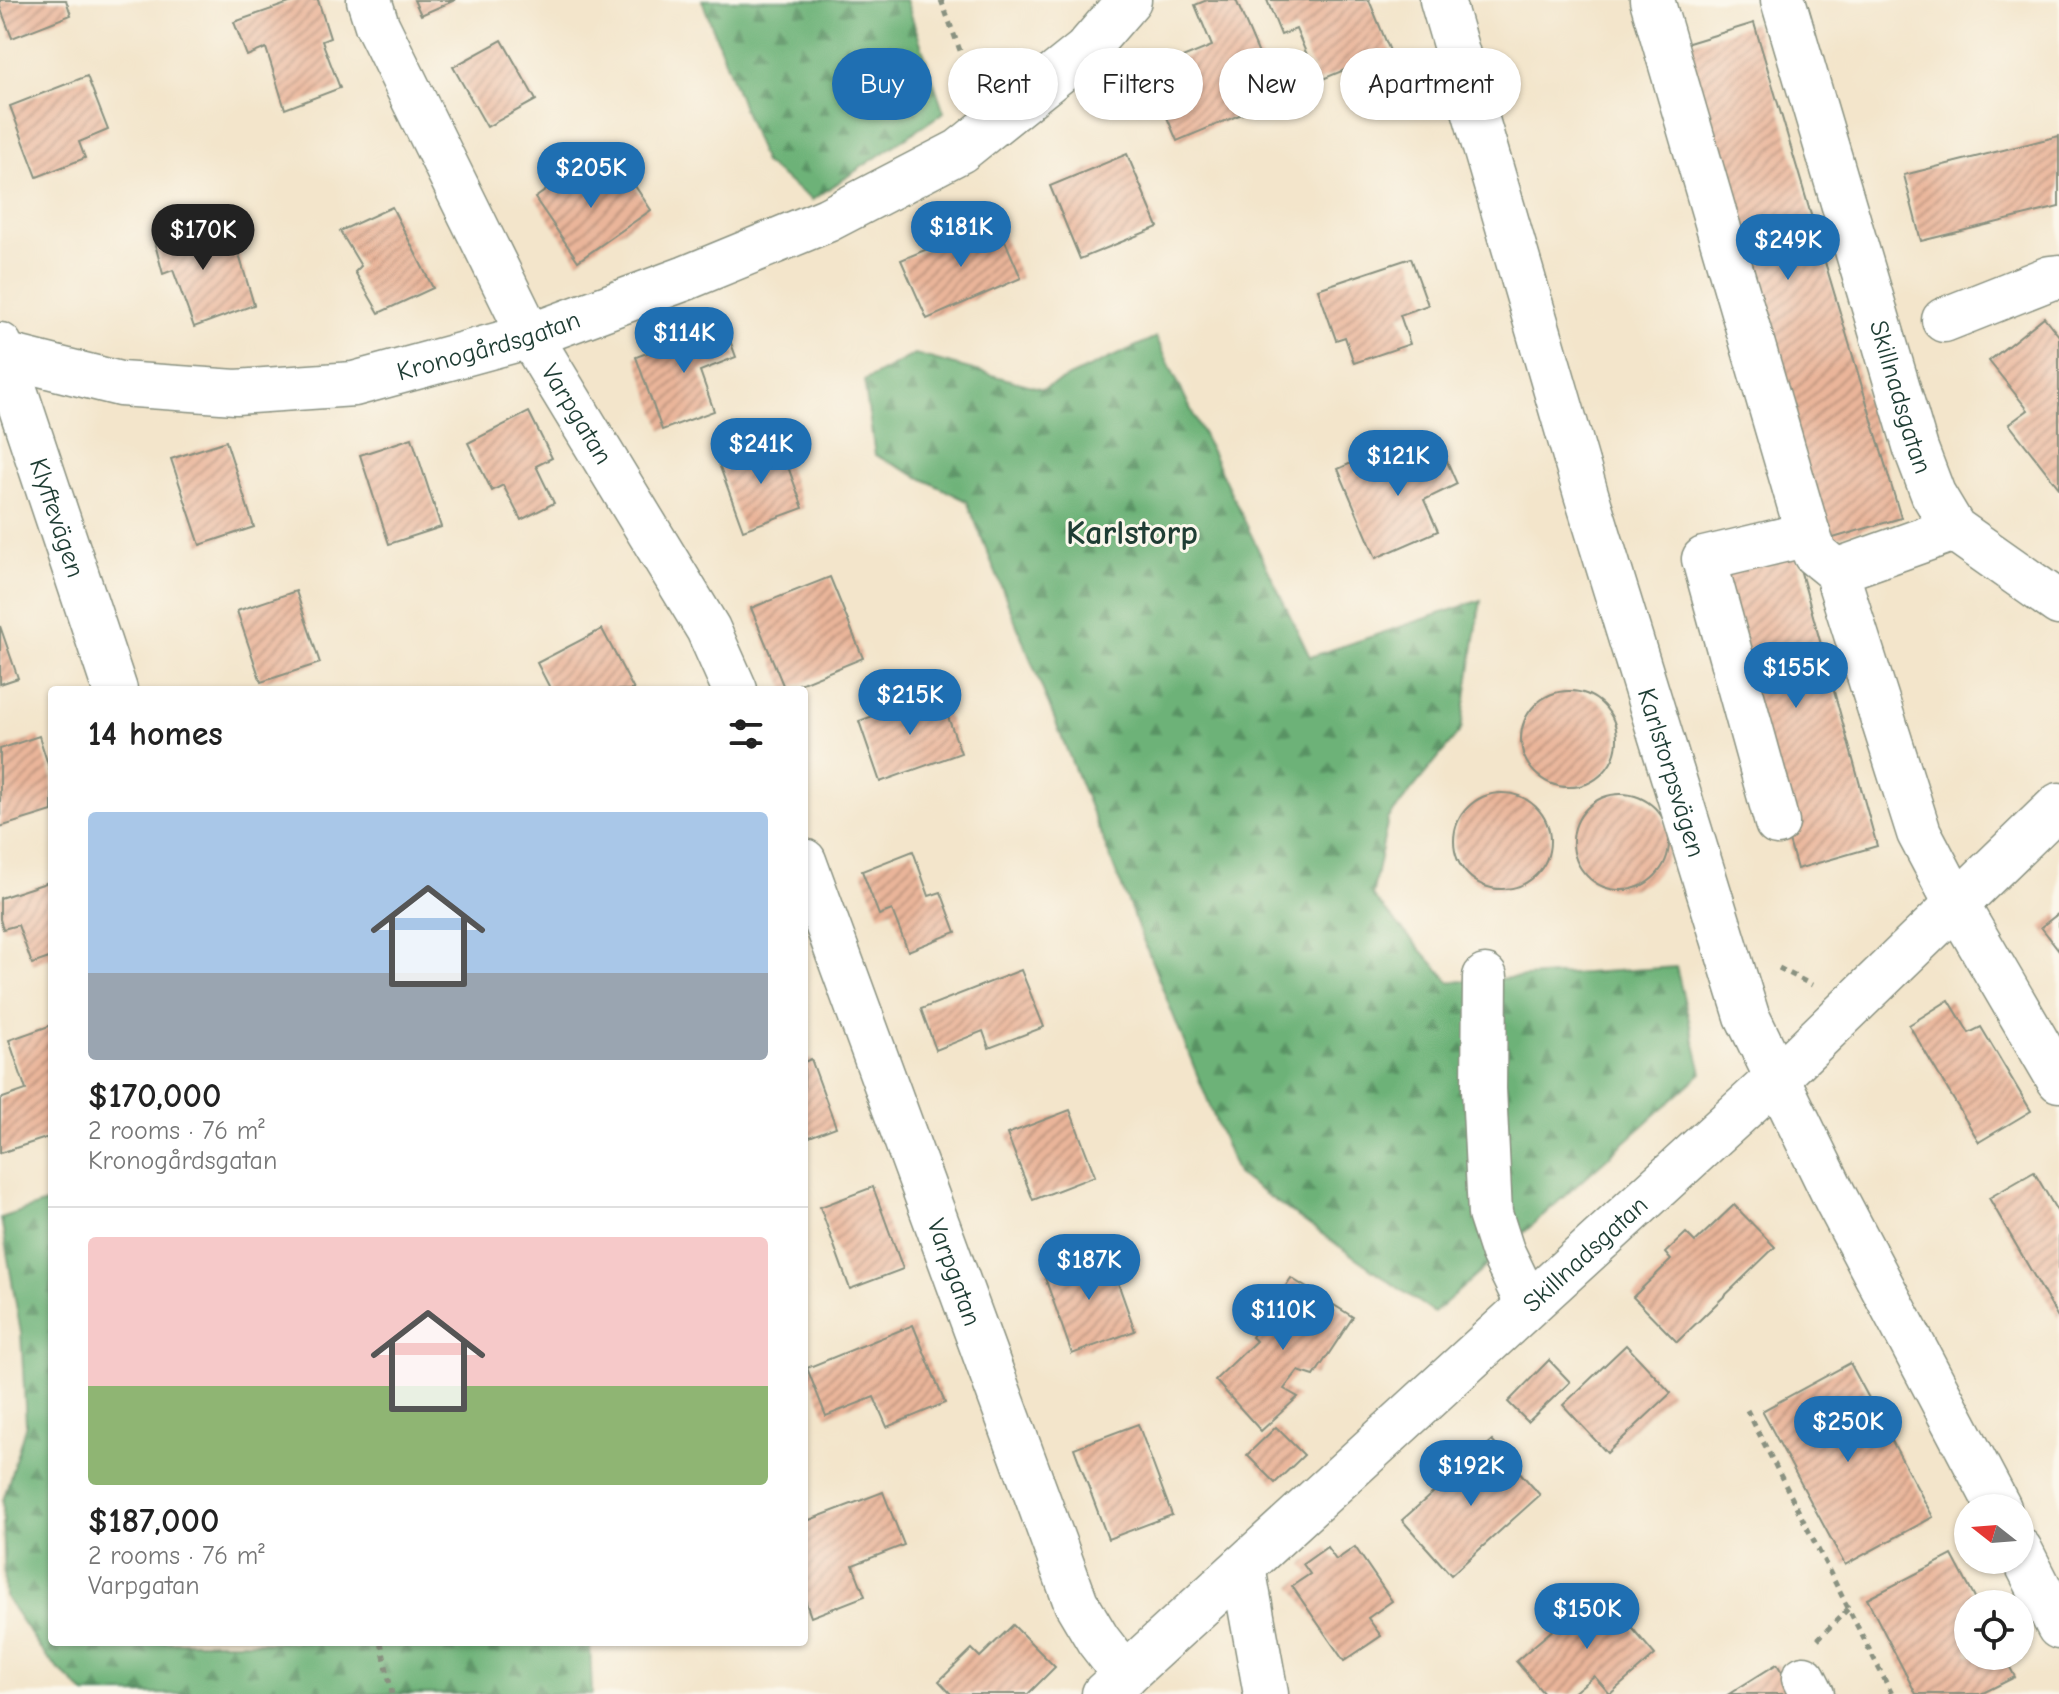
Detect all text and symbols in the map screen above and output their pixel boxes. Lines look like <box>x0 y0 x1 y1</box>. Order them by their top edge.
chip: Buy <box>832 48 932 120</box>
chip: Rent <box>948 48 1058 120</box>
chip: Filters <box>1074 48 1203 120</box>
chip: New <box>1219 48 1324 120</box>
chip: Apartment <box>1340 48 1521 120</box>
pin: $205K <box>535 142 647 210</box>
text: $205K <box>555 153 627 183</box>
pin: $181K <box>905 201 1017 269</box>
pin: $170K <box>147 204 259 272</box>
text: $181K <box>929 212 993 242</box>
pin: $249K <box>1732 214 1844 282</box>
text: $170K <box>169 215 237 245</box>
text: $249K <box>1754 225 1822 255</box>
street label: Kronogårdsgatan <box>394 305 584 388</box>
pin: $114K <box>628 307 740 375</box>
street label: Skillnadsgatan <box>1863 317 1938 478</box>
text: $114K <box>653 318 715 348</box>
street label: Varpgatan <box>535 359 618 470</box>
pin: $241K <box>705 418 817 486</box>
text: $241K <box>729 429 793 459</box>
pin: $121K <box>1342 430 1454 498</box>
text: $121K <box>1366 441 1430 471</box>
street label: Klyftevägen <box>23 454 90 581</box>
district label: Karlstorp <box>1066 513 1198 553</box>
pin: $155K <box>1740 642 1852 710</box>
text: $155K <box>1762 653 1830 683</box>
pin: $215K <box>854 669 966 737</box>
text: $215K <box>876 680 944 710</box>
street label: Karlstorpsvägen <box>1631 685 1711 861</box>
icon: filters <box>724 712 768 756</box>
text: 14 homes <box>88 714 223 754</box>
icon: home <box>356 864 500 1008</box>
text: $170,000 <box>88 1076 221 1116</box>
text: 2 rooms · 76 m² <box>88 1116 265 1146</box>
text: Kronogårdsgatan <box>88 1146 277 1176</box>
street label: Skillnadsgatan <box>1517 1190 1654 1319</box>
street label: Varpgatan <box>921 1215 987 1330</box>
pin: $187K <box>1033 1234 1145 1302</box>
text: $187K <box>1056 1245 1122 1275</box>
pin: $110K <box>1227 1284 1339 1352</box>
icon: home <box>356 1289 500 1433</box>
text: $110K <box>1250 1295 1316 1325</box>
pin: $250K <box>1792 1396 1904 1464</box>
text: $250K <box>1812 1407 1884 1437</box>
pin: $192K <box>1415 1440 1527 1508</box>
text: $192K <box>1437 1451 1505 1481</box>
north arrow <box>1954 1494 2034 1574</box>
map controls <box>1954 1494 2034 1670</box>
text: $187,000 <box>88 1501 219 1541</box>
text: 2 rooms · 76 m² <box>88 1541 265 1571</box>
text: Varpgatan <box>88 1571 200 1601</box>
pin: $150K <box>1531 1583 1643 1651</box>
button: locate <box>1954 1590 2034 1670</box>
text: $150K <box>1552 1594 1622 1624</box>

